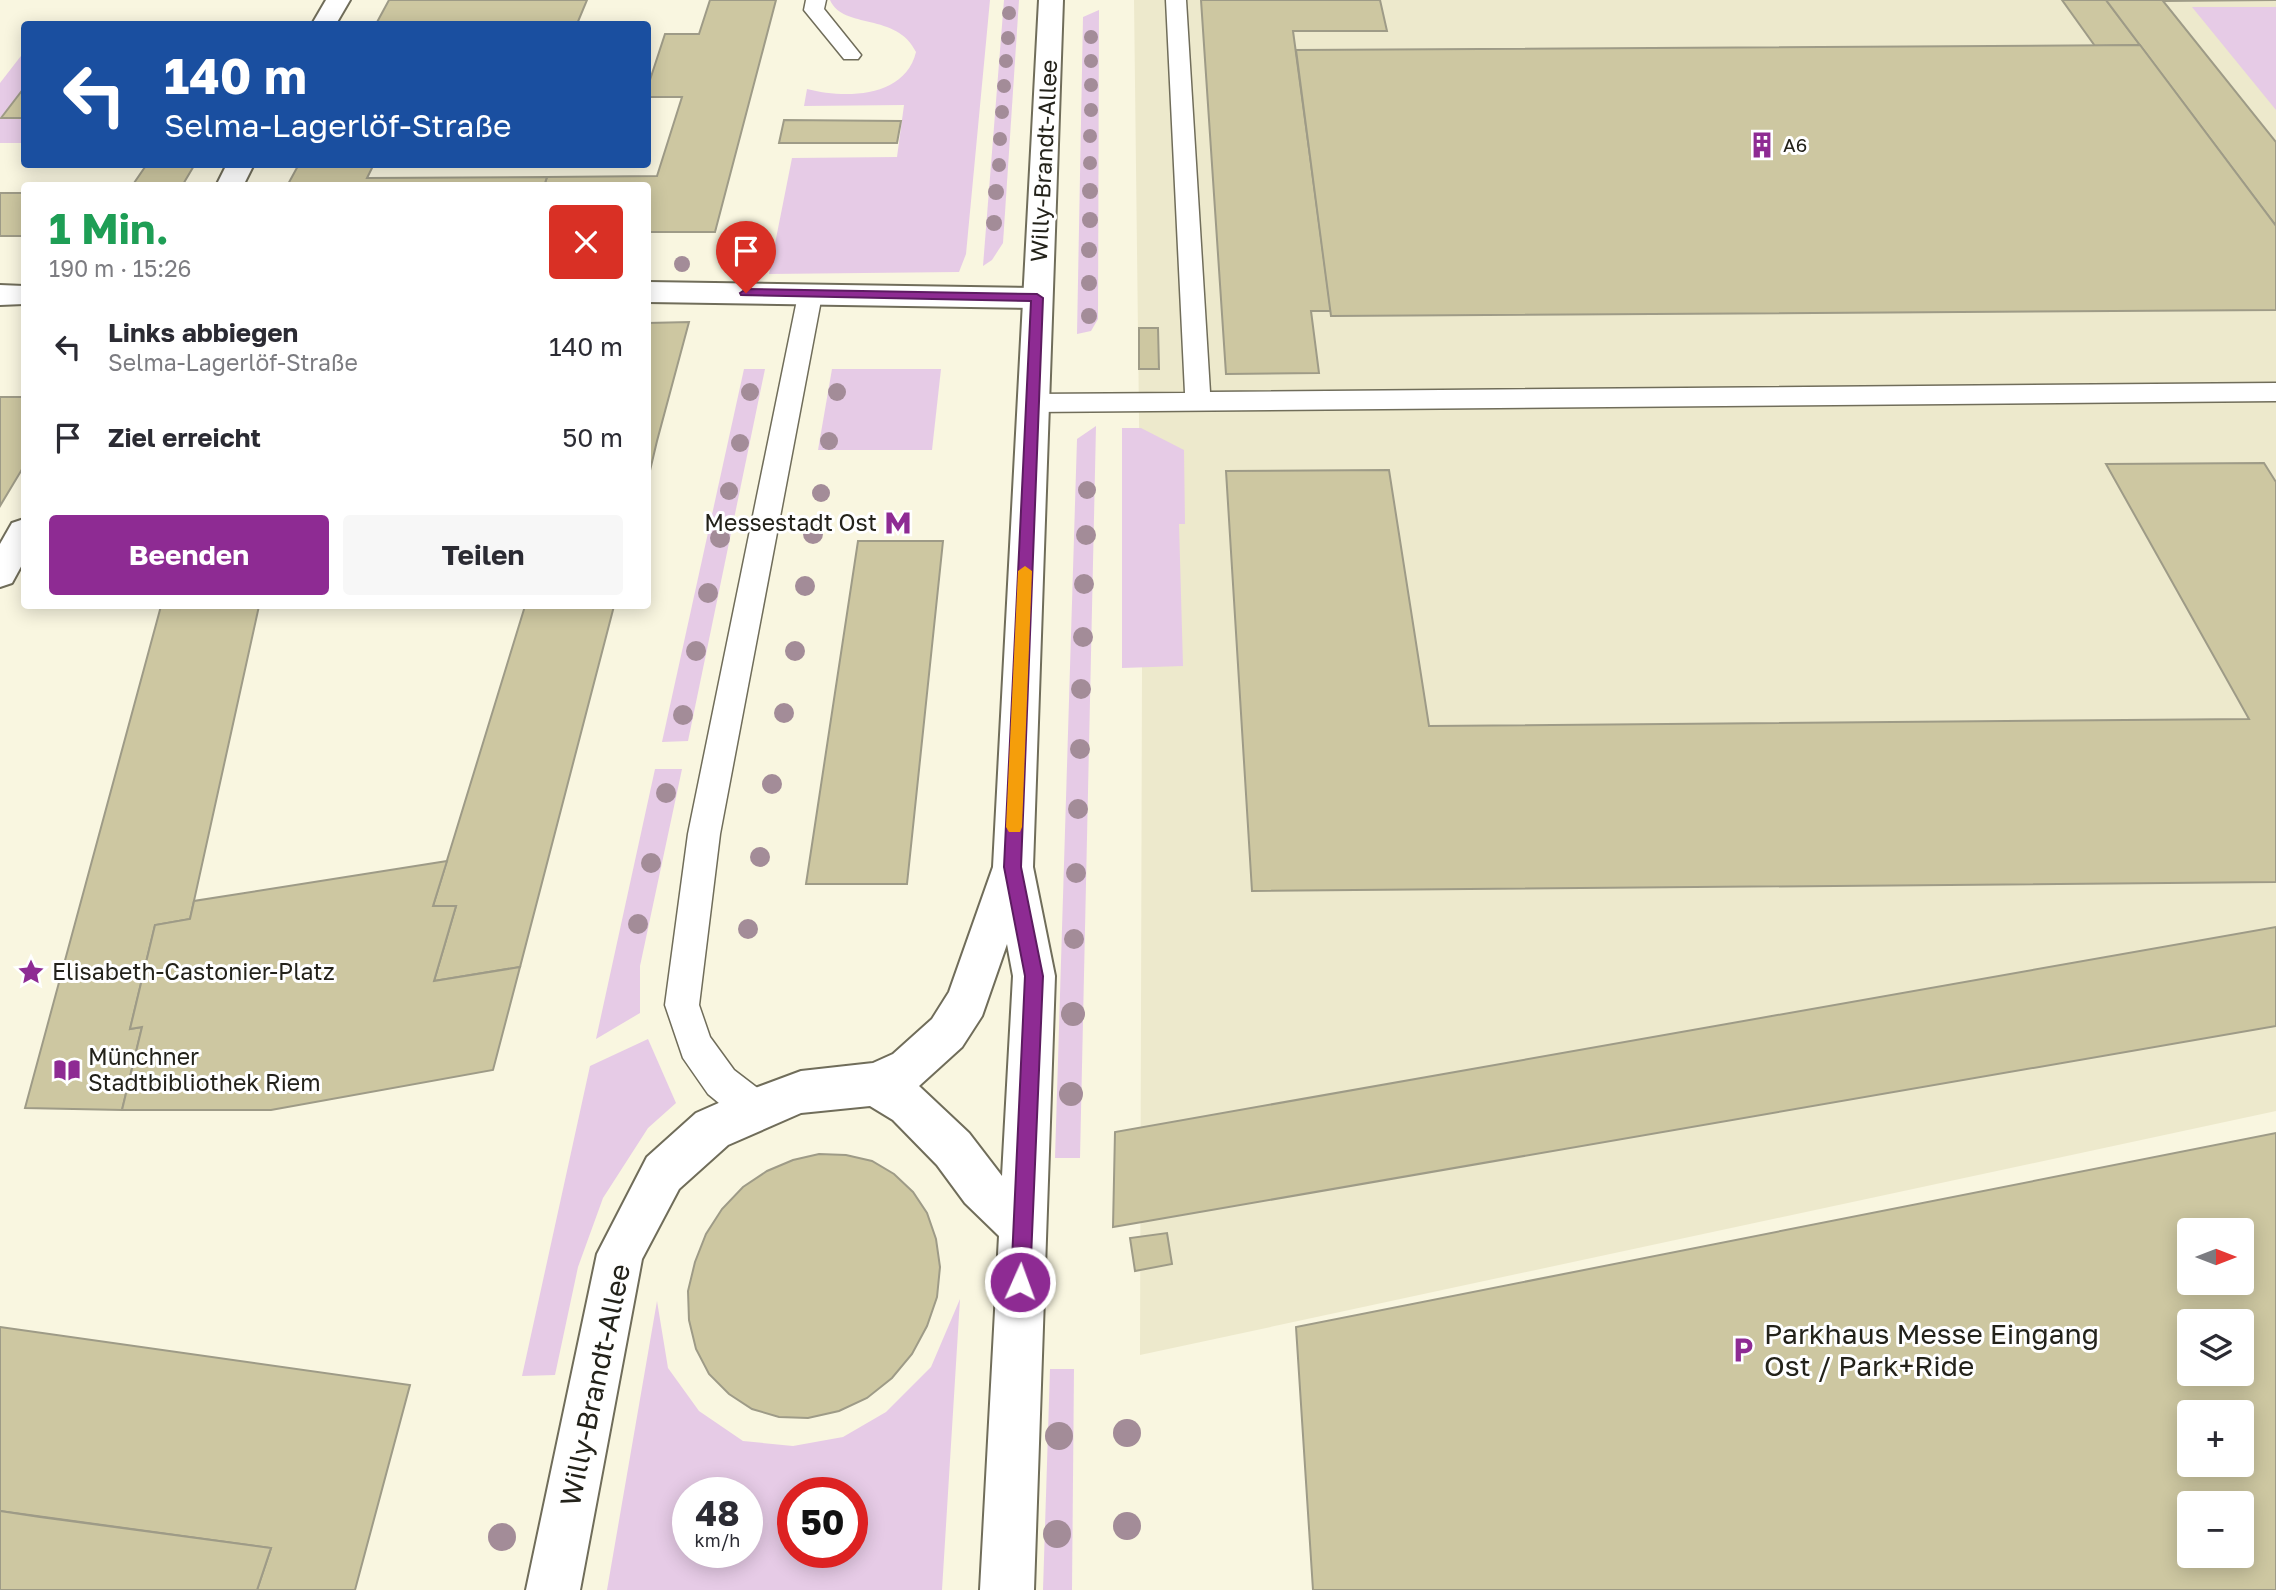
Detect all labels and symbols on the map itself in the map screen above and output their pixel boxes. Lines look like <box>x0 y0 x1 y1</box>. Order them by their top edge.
street label: Willy-Brandt-Allee <box>1024 59 1062 263</box>
building icon: A6 <box>1747 130 1777 160</box>
place label: A6 <box>1783 133 1807 156</box>
pin <box>716 221 776 293</box>
place label: Messestadt Ost <box>704 508 877 536</box>
metro station icon: Messestadt Ost <box>883 508 913 538</box>
place icon: Elisabeth-Castonier-Platz <box>16 957 46 987</box>
place label: Elisabeth-Castonier-Platz <box>52 957 335 985</box>
place label: Münchner Stadtbibliothek Riem <box>88 1042 321 1096</box>
library icon: Münchner Stadtbibliothek Riem <box>52 1055 82 1085</box>
north arrow <box>2177 1218 2254 1295</box>
position arrow <box>983 1245 1057 1319</box>
street label: Willy-Brandt-Allee <box>553 1261 636 1509</box>
place label: Parkhaus Messe Eingang Ost / Park+Ride <box>1764 1317 2099 1382</box>
parking icon: Parkhaus Messe Eingang Ost / Park+Ride <box>1728 1335 1758 1365</box>
speed limit sign: 50 <box>777 1477 868 1568</box>

